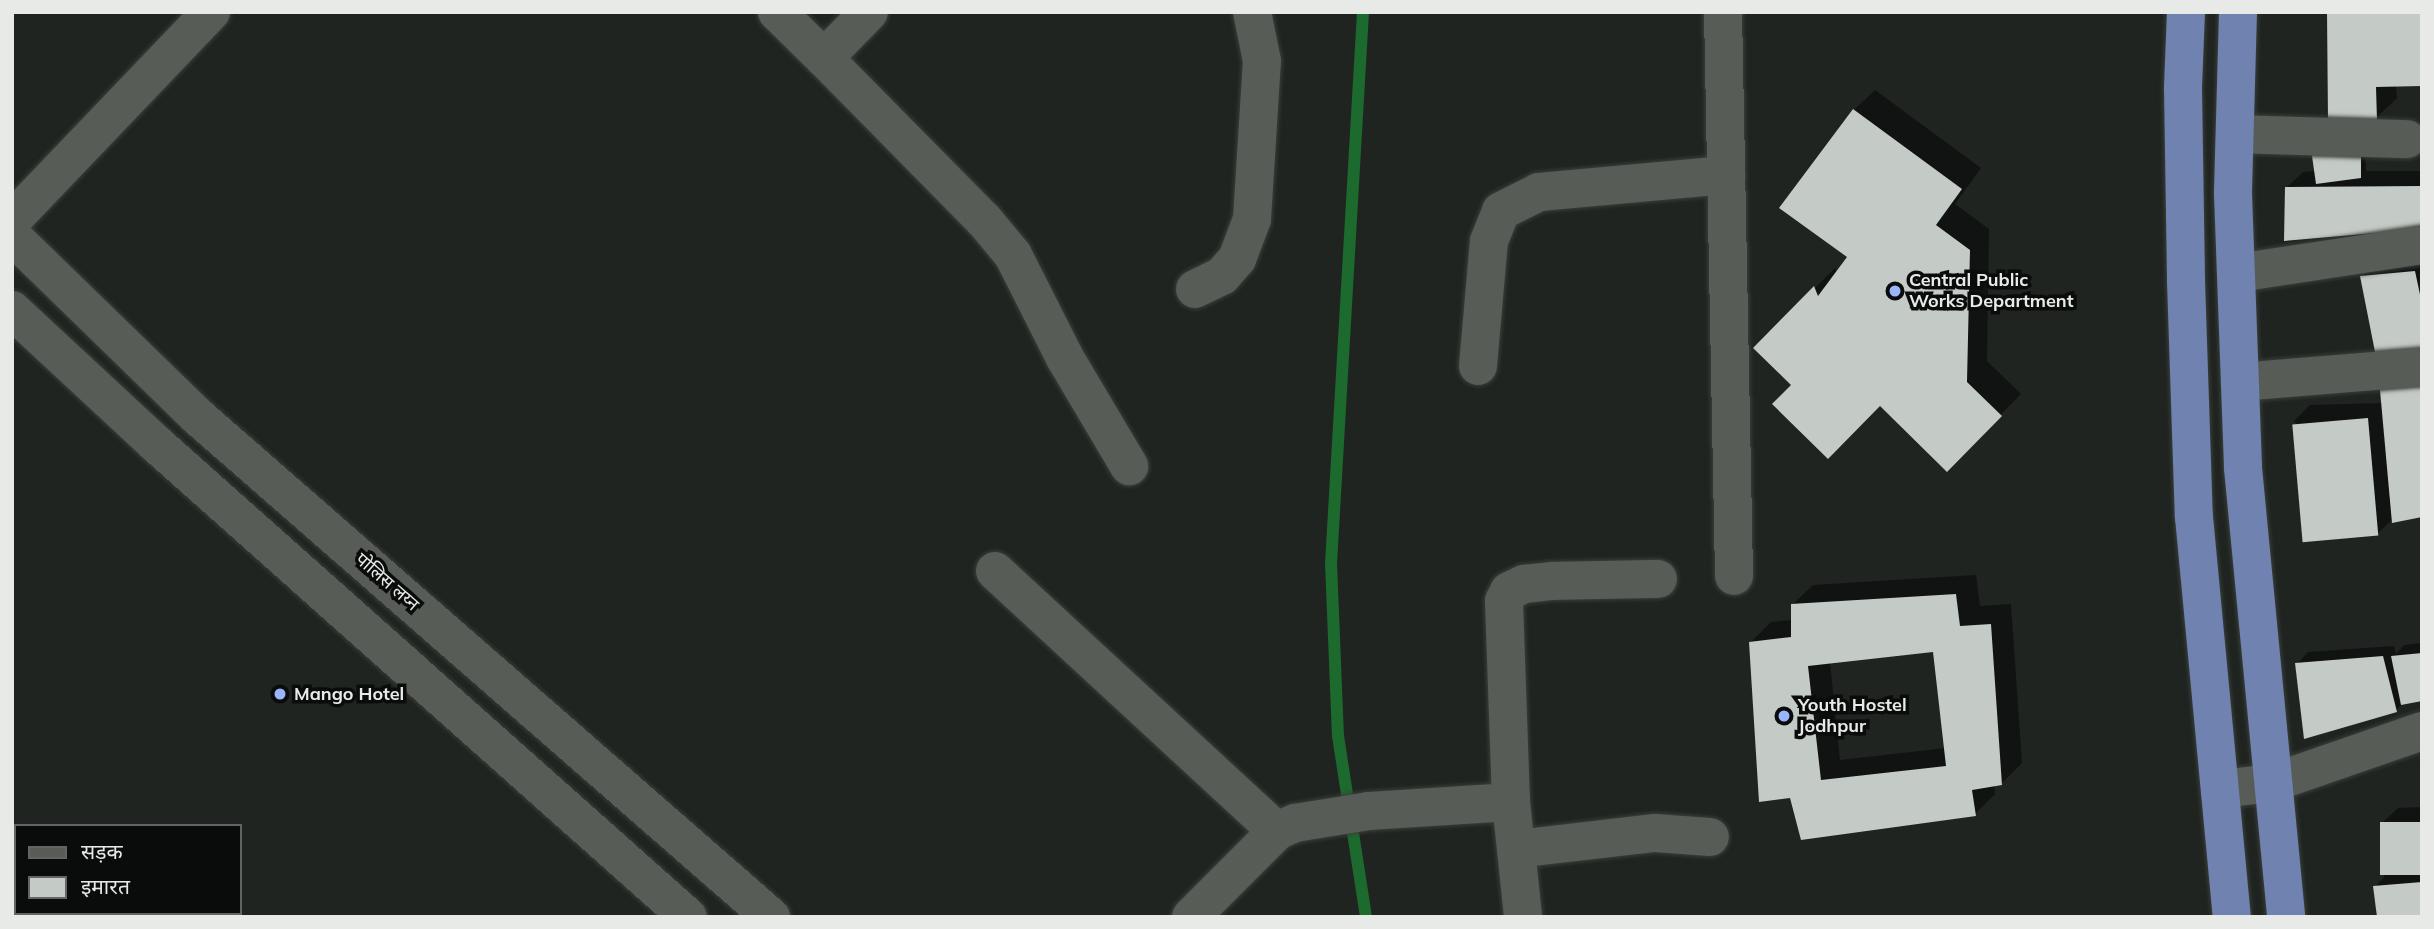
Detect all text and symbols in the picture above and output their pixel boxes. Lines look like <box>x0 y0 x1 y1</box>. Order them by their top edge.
place label: Central Public Works Department <box>1909 270 2074 312</box>
marker: Central Public Works Department <box>1887 283 1903 299</box>
street label: पोलिस लय्न <box>351 549 423 615</box>
place label: Mango Hotel <box>294 683 404 705</box>
marker: Mango Hotel <box>272 686 288 702</box>
place label: Youth Hostel Jodhpur <box>1798 695 1907 738</box>
marker: Youth Hostel Jodhpur <box>1776 708 1792 724</box>
legend <box>14 824 242 915</box>
text: सड़क <box>81 838 123 864</box>
text: इमारत <box>81 873 130 899</box>

